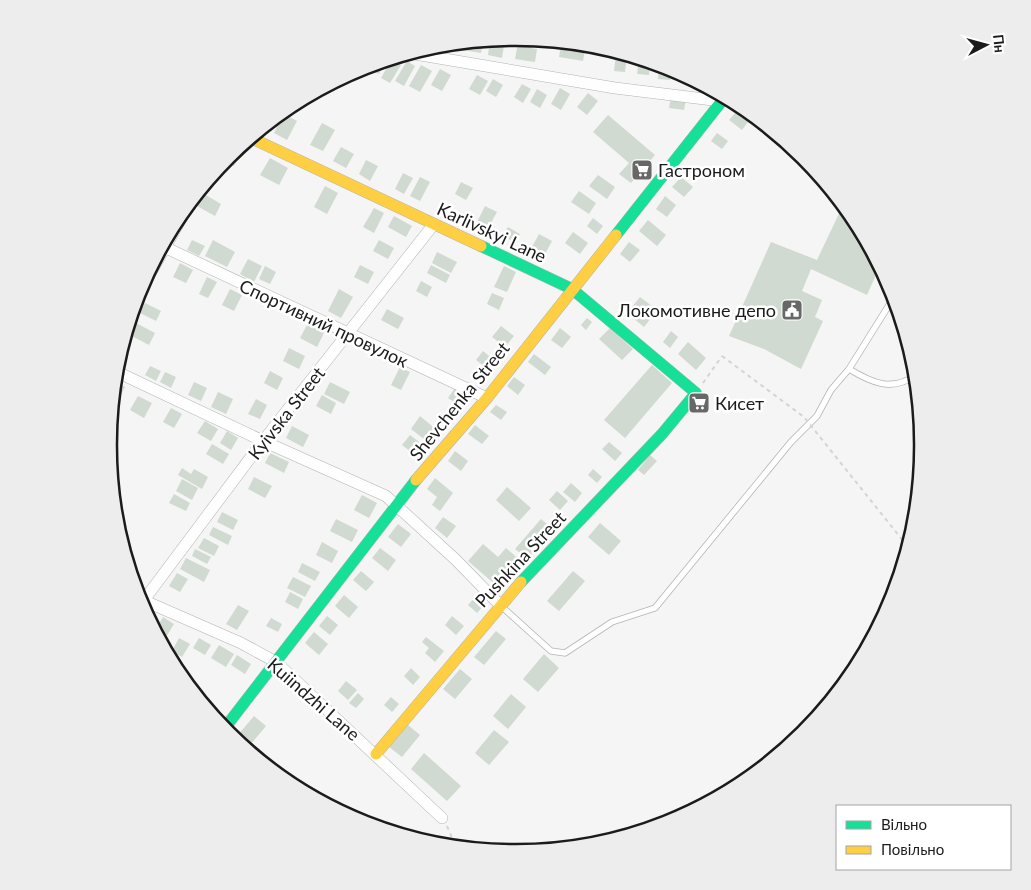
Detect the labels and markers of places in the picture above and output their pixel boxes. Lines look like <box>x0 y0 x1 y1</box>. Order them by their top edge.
supermarket icon: Гастроном <box>630 158 654 182</box>
place label: Гастроном <box>658 159 745 181</box>
public building icon: Локомотивне депо <box>780 298 804 322</box>
place label: Локомотивне депо <box>617 299 776 321</box>
supermarket icon: Кисет <box>687 391 711 415</box>
place label: Кисет <box>715 392 764 414</box>

